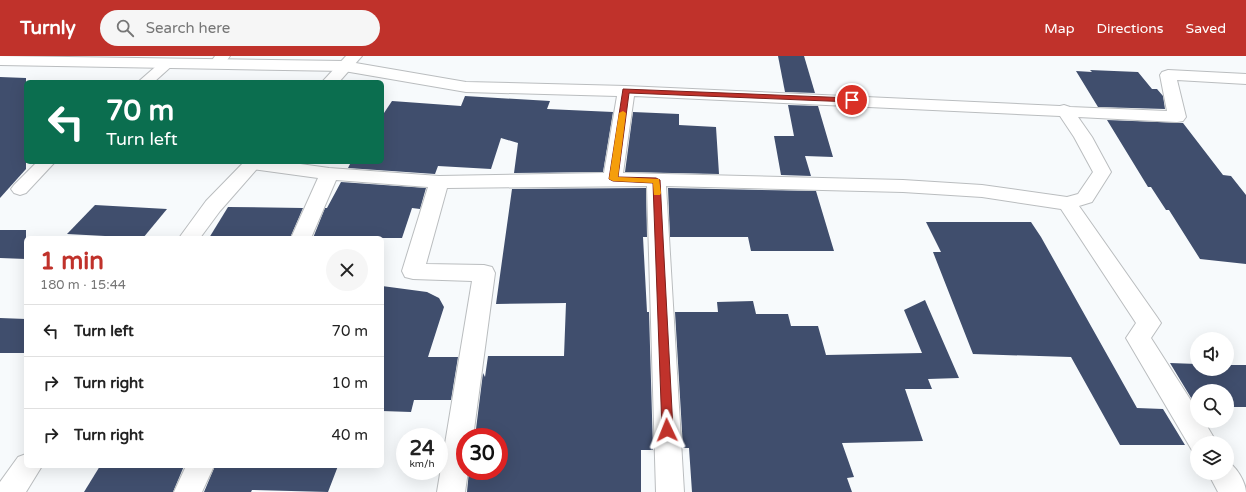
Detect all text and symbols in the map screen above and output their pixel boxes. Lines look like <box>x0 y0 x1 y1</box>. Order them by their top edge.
search box <box>100 10 380 46</box>
text: Turnly <box>20 17 76 39</box>
icon: search <box>114 17 136 39</box>
text: Search here <box>146 19 230 37</box>
text: Map <box>1044 20 1075 37</box>
text: Directions <box>1097 20 1164 37</box>
text: Saved <box>1186 20 1226 37</box>
pin <box>835 83 869 117</box>
icon: arrive <box>841 89 863 111</box>
text: 70 m <box>106 94 174 128</box>
icon: left <box>40 96 92 148</box>
text: Turn left <box>106 128 178 150</box>
text: 1 min <box>40 247 104 276</box>
button: close <box>326 249 368 291</box>
text: 180 m · 15:44 <box>40 277 126 293</box>
icon: left <box>40 320 62 342</box>
text: Turn left <box>74 322 134 340</box>
text: 70 m <box>331 322 368 340</box>
map controls <box>1190 332 1234 480</box>
button: sound <box>1190 332 1234 376</box>
icon: right <box>40 372 62 394</box>
text: Turn right <box>74 374 144 392</box>
text: 10 m <box>331 374 368 392</box>
button: search <box>1190 384 1234 428</box>
position arrow <box>646 409 688 451</box>
icon: right <box>40 424 62 446</box>
text: Turn right <box>74 426 144 444</box>
text: 40 m <box>331 426 368 444</box>
speed limit sign: 30 <box>456 428 508 480</box>
button: layers <box>1190 436 1234 480</box>
text: 24 <box>409 437 435 461</box>
text: km/h <box>409 458 435 470</box>

